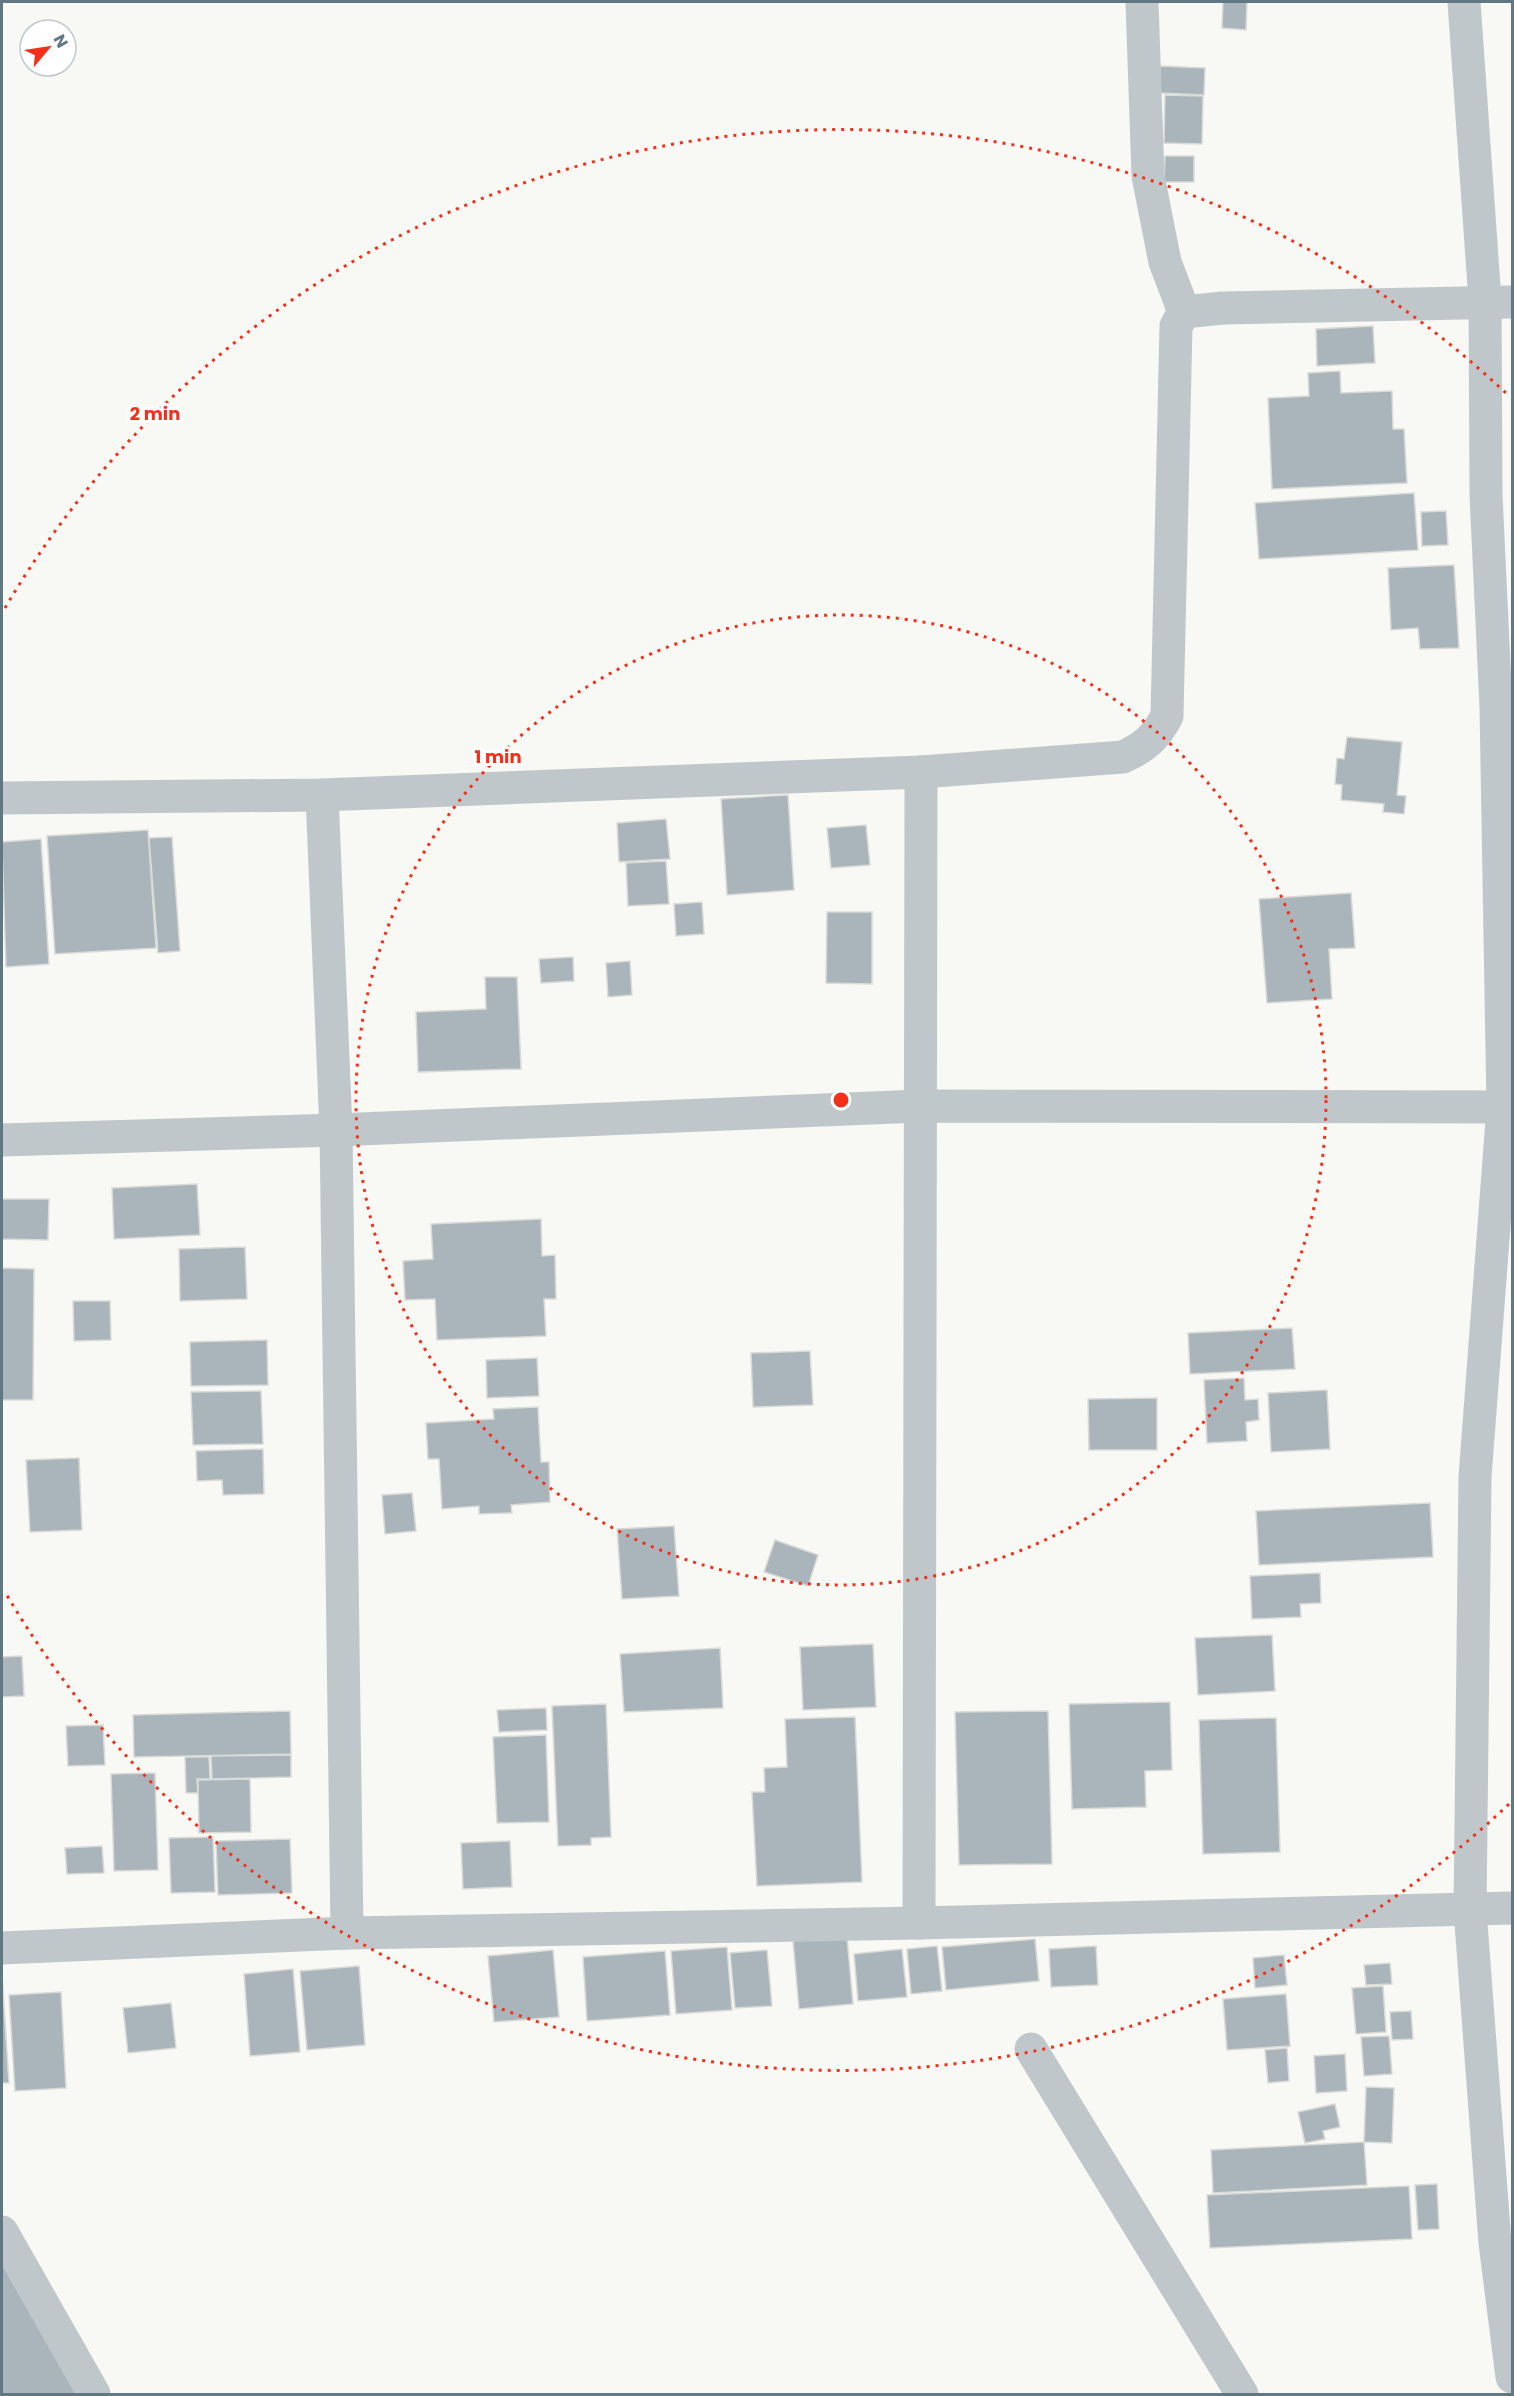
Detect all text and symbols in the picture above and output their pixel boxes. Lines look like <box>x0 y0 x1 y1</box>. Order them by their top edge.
north arrow <box>18 18 78 78</box>
text: N <box>48 30 74 52</box>
text: 2 min <box>130 401 180 426</box>
text: 1 min <box>474 744 522 769</box>
centre of rings <box>831 1090 851 1110</box>

